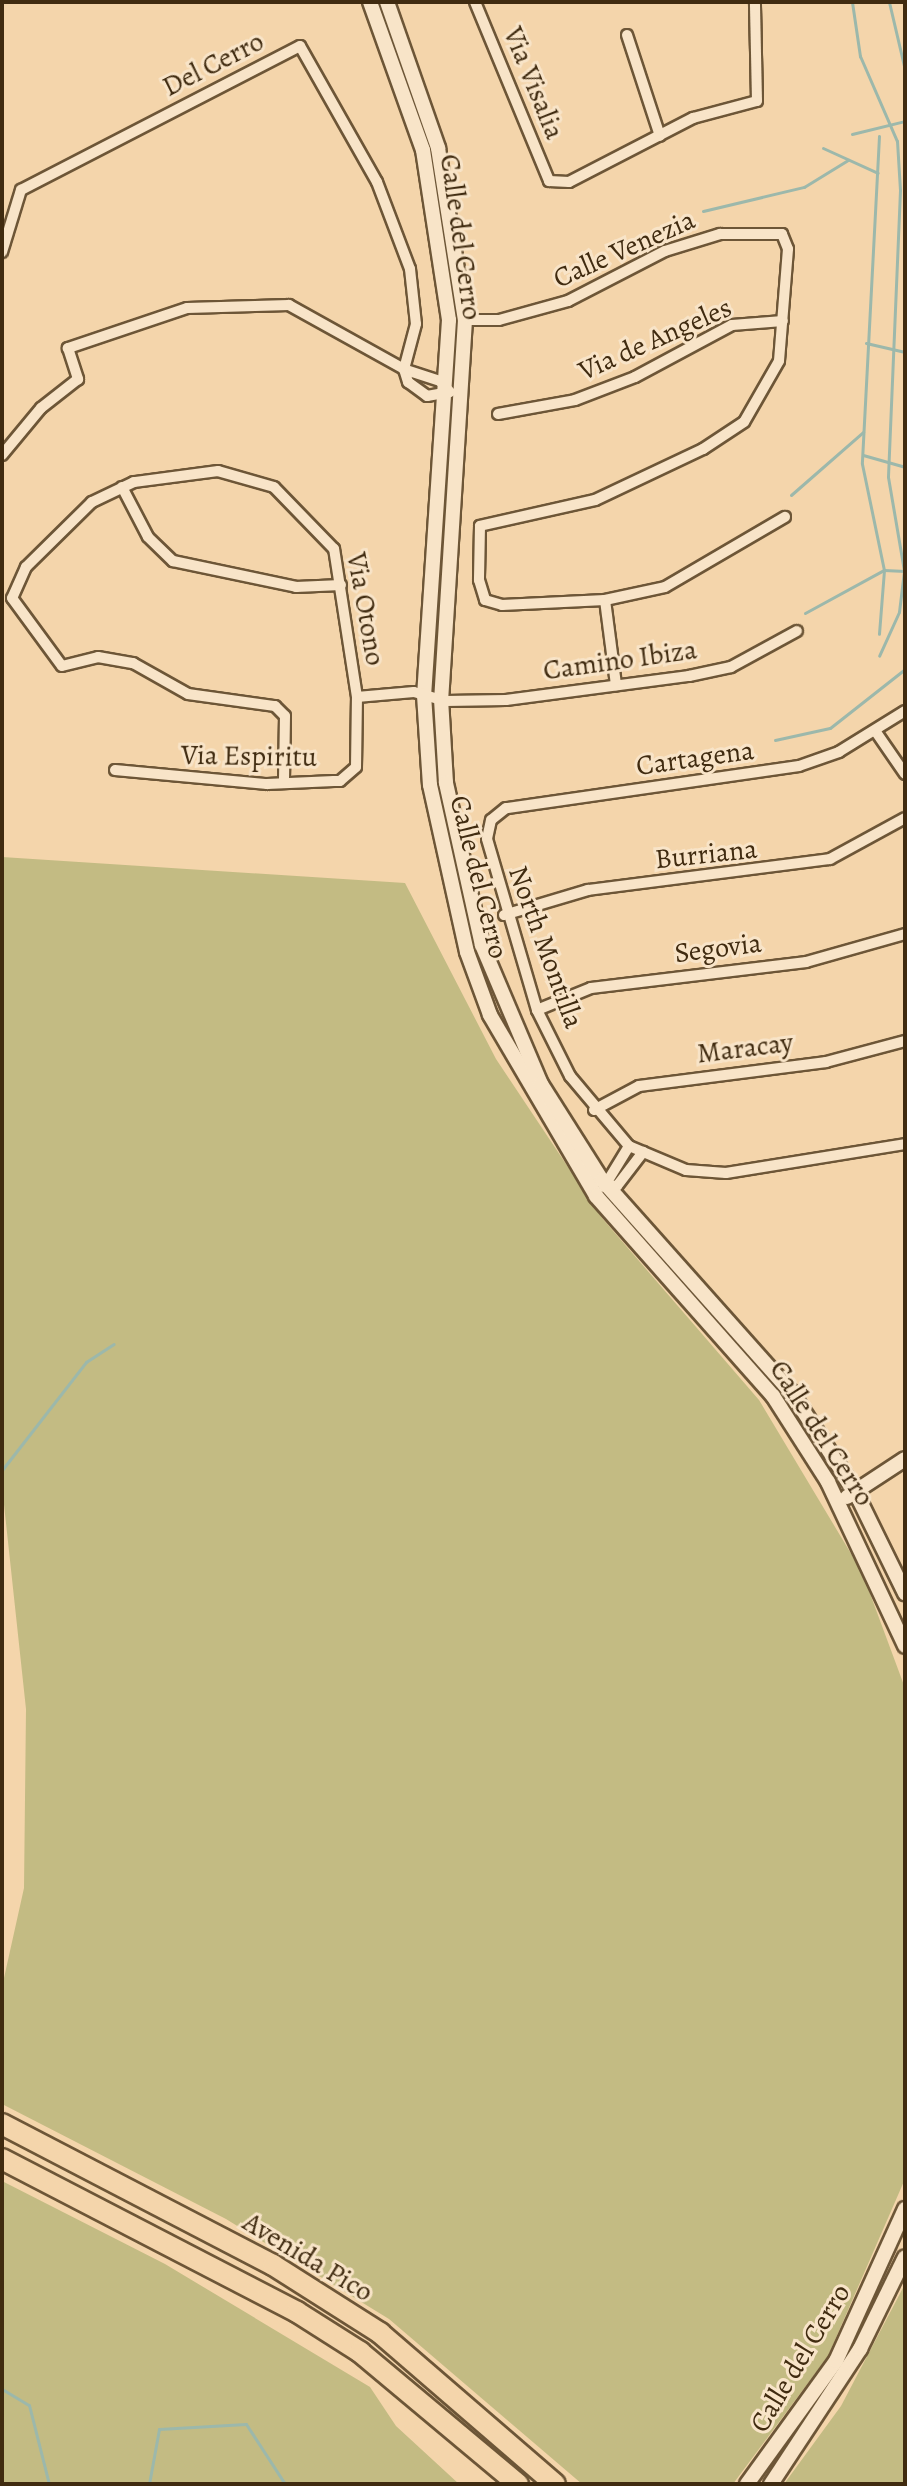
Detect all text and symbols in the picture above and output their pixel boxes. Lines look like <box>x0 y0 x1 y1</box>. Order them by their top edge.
street label: Via Visalia <box>496 22 572 144</box>
street label: Del Cerro <box>157 24 269 104</box>
street label: Calle del Cerro <box>433 152 489 322</box>
street label: Calle Venezia <box>548 203 700 295</box>
street label: Via de Angeles <box>573 290 737 388</box>
street label: Via Otono <box>340 550 392 668</box>
street label: Camino Ibiza <box>541 633 699 687</box>
street label: Cartagena <box>634 733 756 783</box>
street label: Via Espiritu <box>181 738 317 774</box>
street label: Calle del Cerro <box>443 792 515 962</box>
street label: Burriana <box>653 832 759 876</box>
street label: North Montilla <box>501 861 591 1033</box>
street label: Segovia <box>673 926 763 970</box>
street label: Maracay <box>695 1025 795 1071</box>
street label: Calle del Cerro <box>762 1354 882 1512</box>
street label: Avenida Pico <box>237 2205 379 2309</box>
street label: Calle del Cerro <box>743 2278 857 2438</box>

